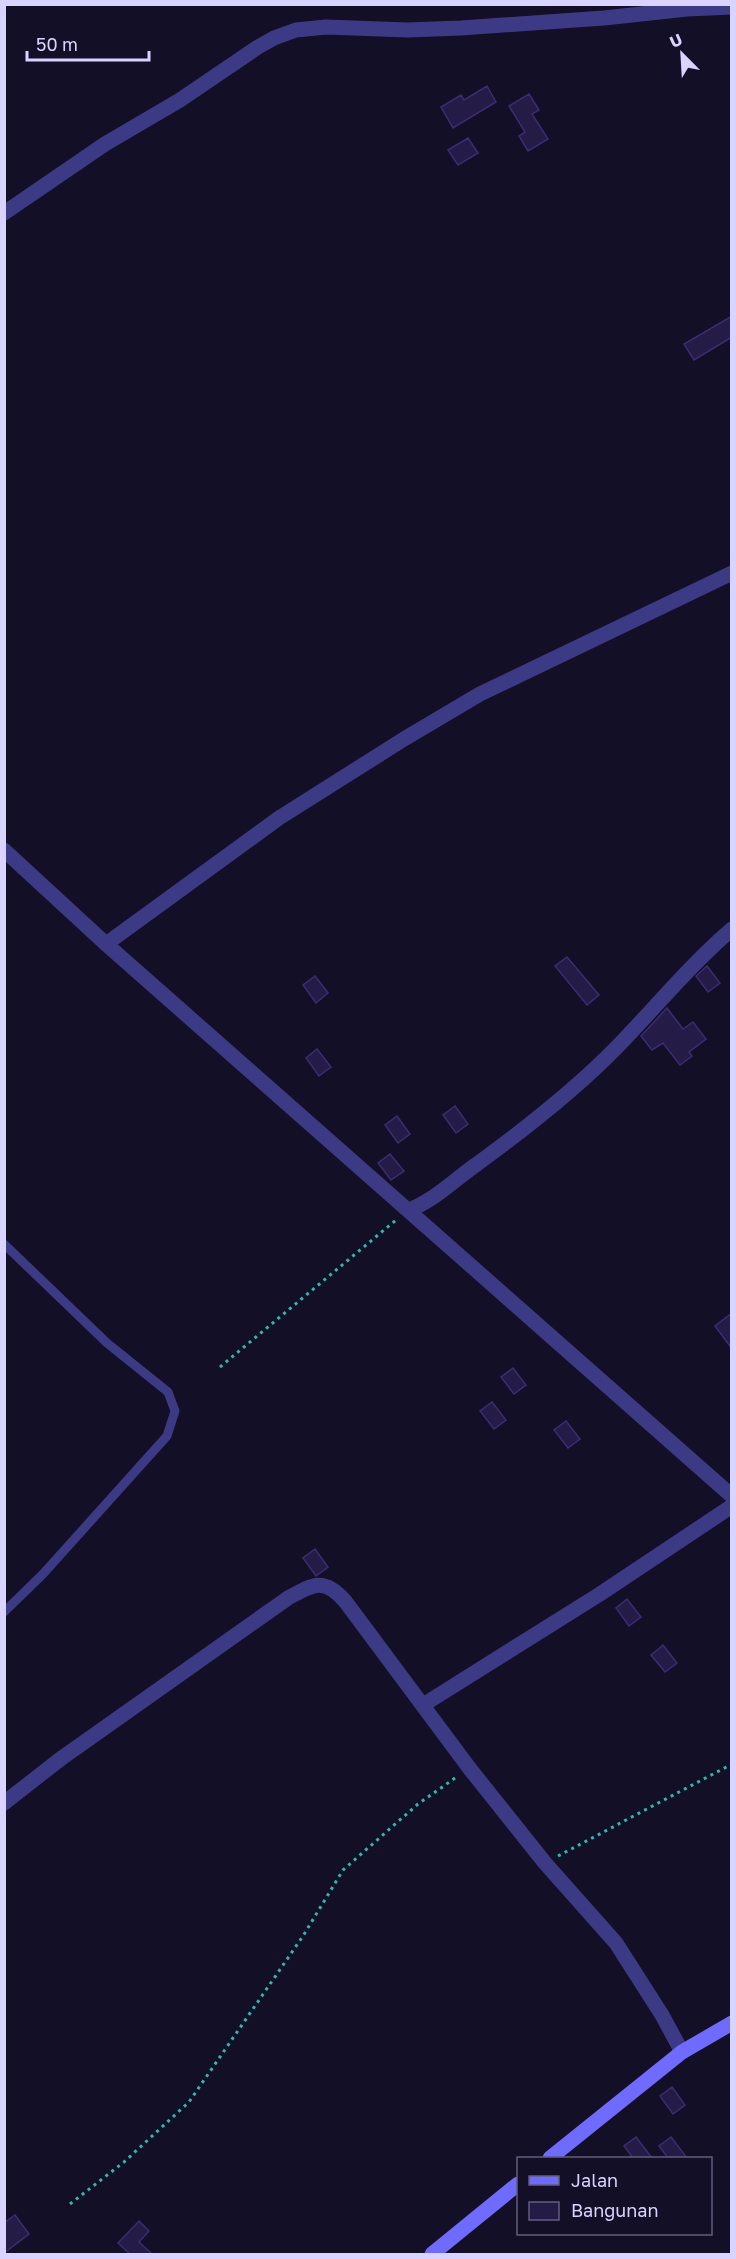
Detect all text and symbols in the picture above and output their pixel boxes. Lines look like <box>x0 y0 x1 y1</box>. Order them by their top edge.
scale bar <box>27 24 148 62</box>
north arrow <box>652 24 712 84</box>
text: U <box>666 29 685 52</box>
text: 50 m <box>36 33 78 55</box>
legend <box>517 2157 712 2235</box>
text: Jalan <box>571 2169 618 2191</box>
text: Bangunan <box>571 2199 659 2221</box>

